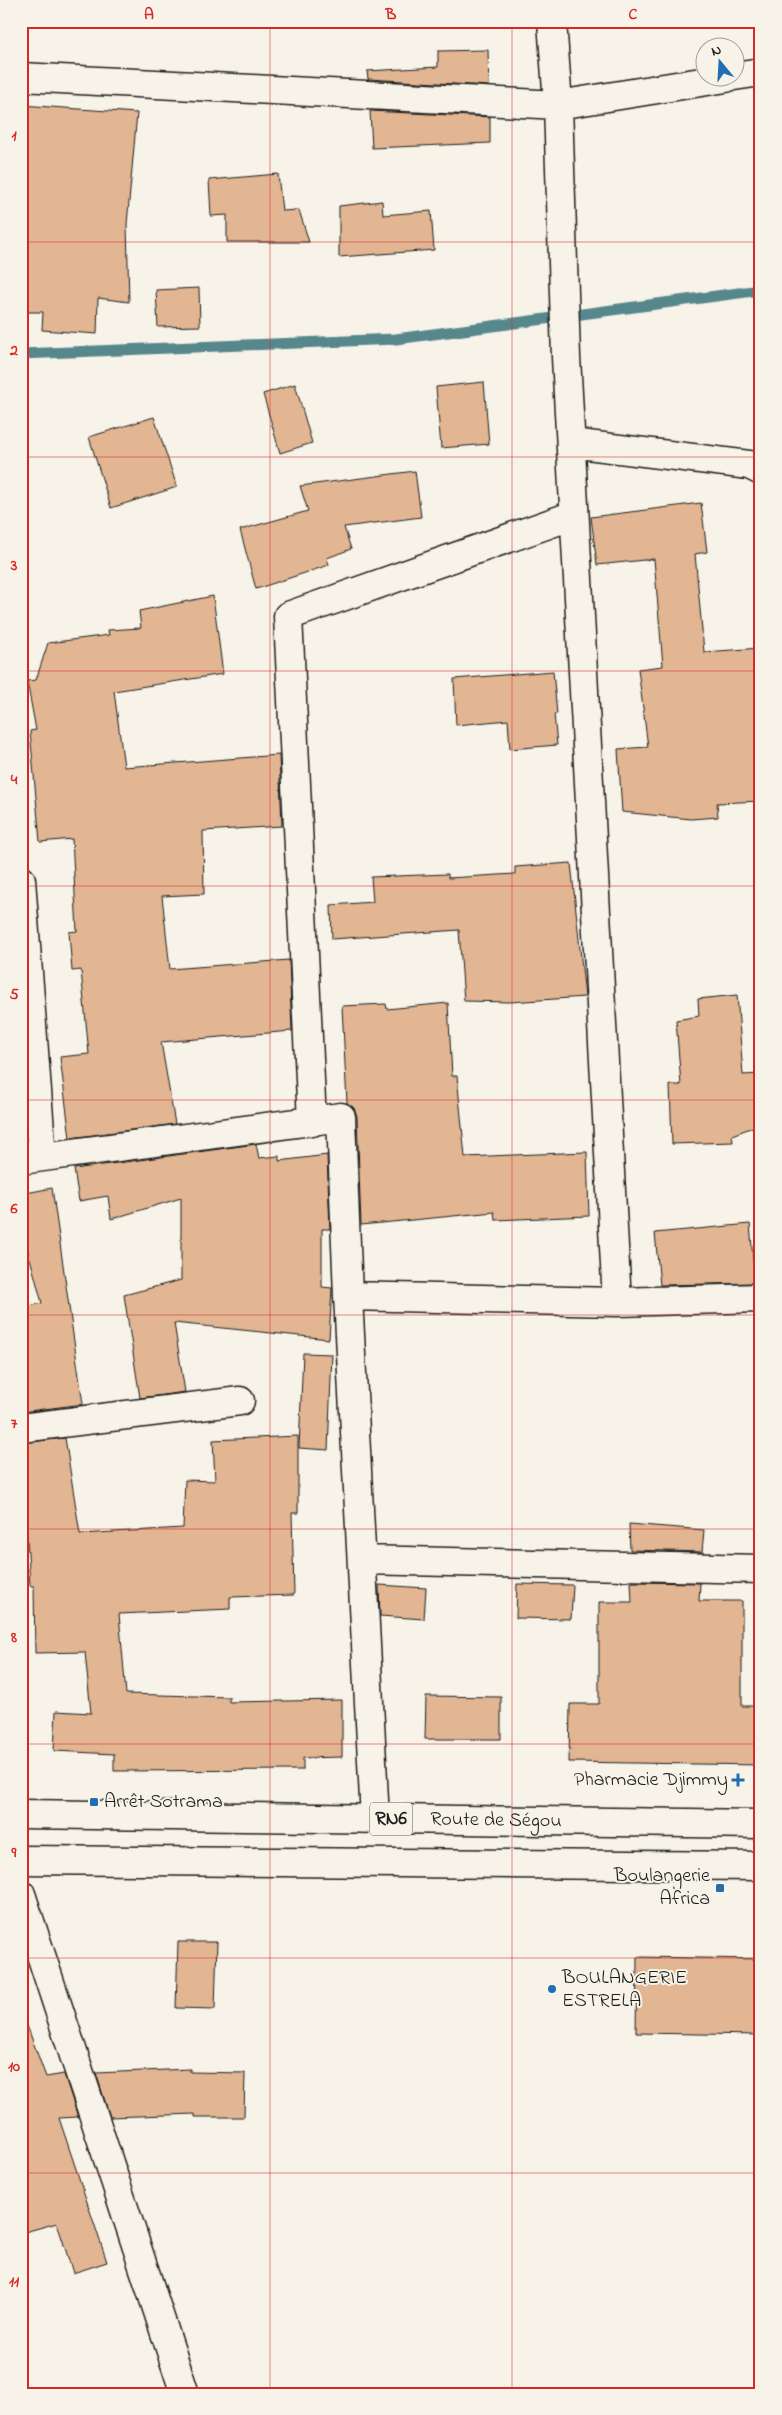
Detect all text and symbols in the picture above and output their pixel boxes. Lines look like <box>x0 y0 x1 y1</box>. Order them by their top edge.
text: A <box>144 3 154 27</box>
text: B <box>385 3 397 27</box>
text: C <box>629 3 638 27</box>
north arrow <box>694 38 744 88</box>
text: N <box>709 40 724 63</box>
text: 1 <box>11 124 17 148</box>
text: 2 <box>9 339 18 363</box>
text: 3 <box>10 554 18 578</box>
text: 4 <box>10 768 18 792</box>
text: 5 <box>9 983 19 1007</box>
text: 6 <box>9 1197 18 1221</box>
text: 7 <box>11 1412 18 1436</box>
text: 8 <box>10 1626 17 1650</box>
place label: Pharmacie Djimmy <box>574 1766 728 1795</box>
marker: Pharmacie Djimmy <box>732 1774 744 1786</box>
place label: Arrêt Sotrama <box>104 1788 223 1817</box>
marker: Arrêt Sotrama <box>88 1796 100 1808</box>
road number: RN6 <box>370 1802 412 1836</box>
street label: Route de Ségou <box>430 1805 562 1837</box>
text: 9 <box>11 1841 17 1865</box>
place label: Boulangerie Africa <box>613 1862 710 1914</box>
marker: Boulangerie Africa <box>714 1882 726 1894</box>
place label: BOULANGERIE ESTRELA <box>561 1964 687 2016</box>
marker: BOULANGERIE ESTRELA <box>546 1983 558 1995</box>
text: 10 <box>8 2055 20 2079</box>
text: 11 <box>9 2270 20 2294</box>

